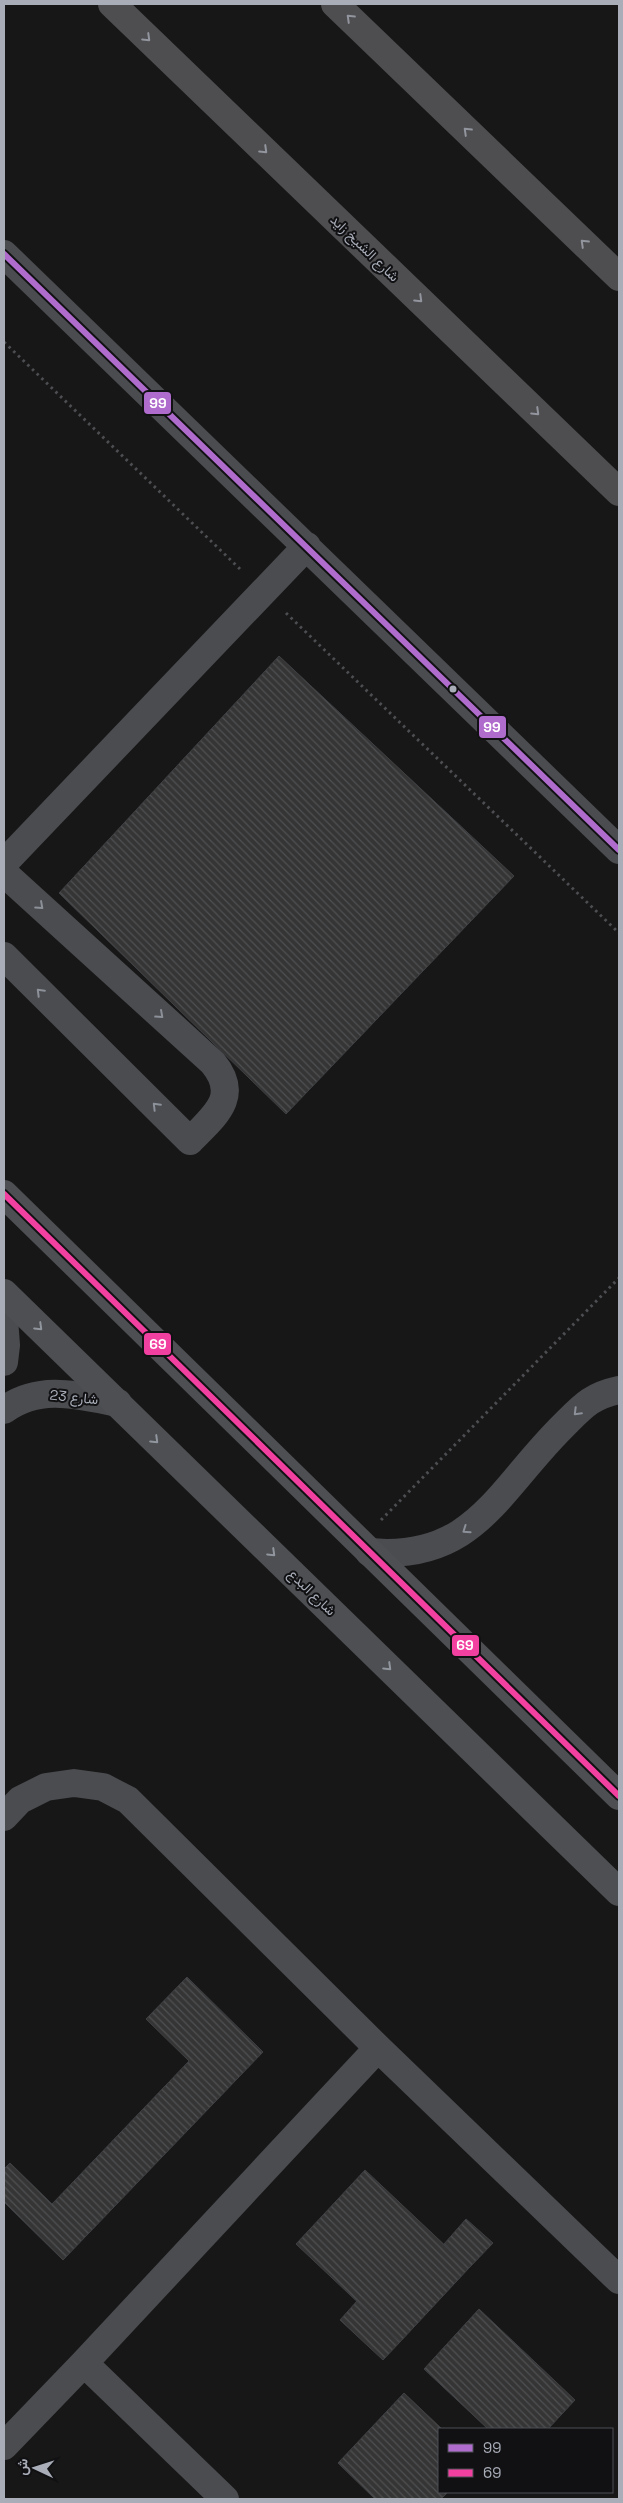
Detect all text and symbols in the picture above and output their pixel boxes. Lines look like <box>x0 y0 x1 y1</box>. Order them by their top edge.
one-way arrow <box>347 15 356 24</box>
one-way arrow <box>141 32 150 41</box>
one-way arrow <box>464 128 473 137</box>
one-way arrow <box>258 144 267 153</box>
street label: شارع الشيخ زايد <box>325 211 403 287</box>
one-way arrow <box>581 240 590 249</box>
one-way arrow <box>413 293 422 302</box>
line badge: 99 <box>143 391 172 415</box>
text: 99 <box>149 394 167 412</box>
one-way arrow <box>530 406 539 415</box>
unlabelled marker <box>448 684 458 694</box>
line badge: 99 <box>478 715 507 739</box>
text: 99 <box>483 718 501 736</box>
one-way arrow <box>34 900 43 909</box>
one-way arrow <box>37 989 46 998</box>
one-way arrow <box>155 1009 164 1018</box>
one-way arrow <box>153 1103 162 1112</box>
one-way arrow <box>33 1321 42 1330</box>
line badge: 69 <box>143 1332 172 1356</box>
text: 69 <box>149 1335 167 1353</box>
street label: شارع 23 <box>49 1386 99 1410</box>
one-way arrow <box>574 1406 583 1415</box>
one-way arrow <box>150 1434 159 1443</box>
one-way arrow <box>462 1524 472 1533</box>
one-way arrow <box>266 1547 275 1556</box>
street label: شارع البدع <box>283 1565 340 1621</box>
line badge: 69 <box>451 1634 480 1657</box>
text: 69 <box>456 1636 474 1654</box>
one-way arrow <box>382 1661 391 1670</box>
legend <box>438 2428 613 2493</box>
text: 99 <box>483 2438 501 2457</box>
north arrow <box>10 2443 60 2493</box>
text: ش <box>12 2458 32 2476</box>
text: 69 <box>483 2463 501 2482</box>

